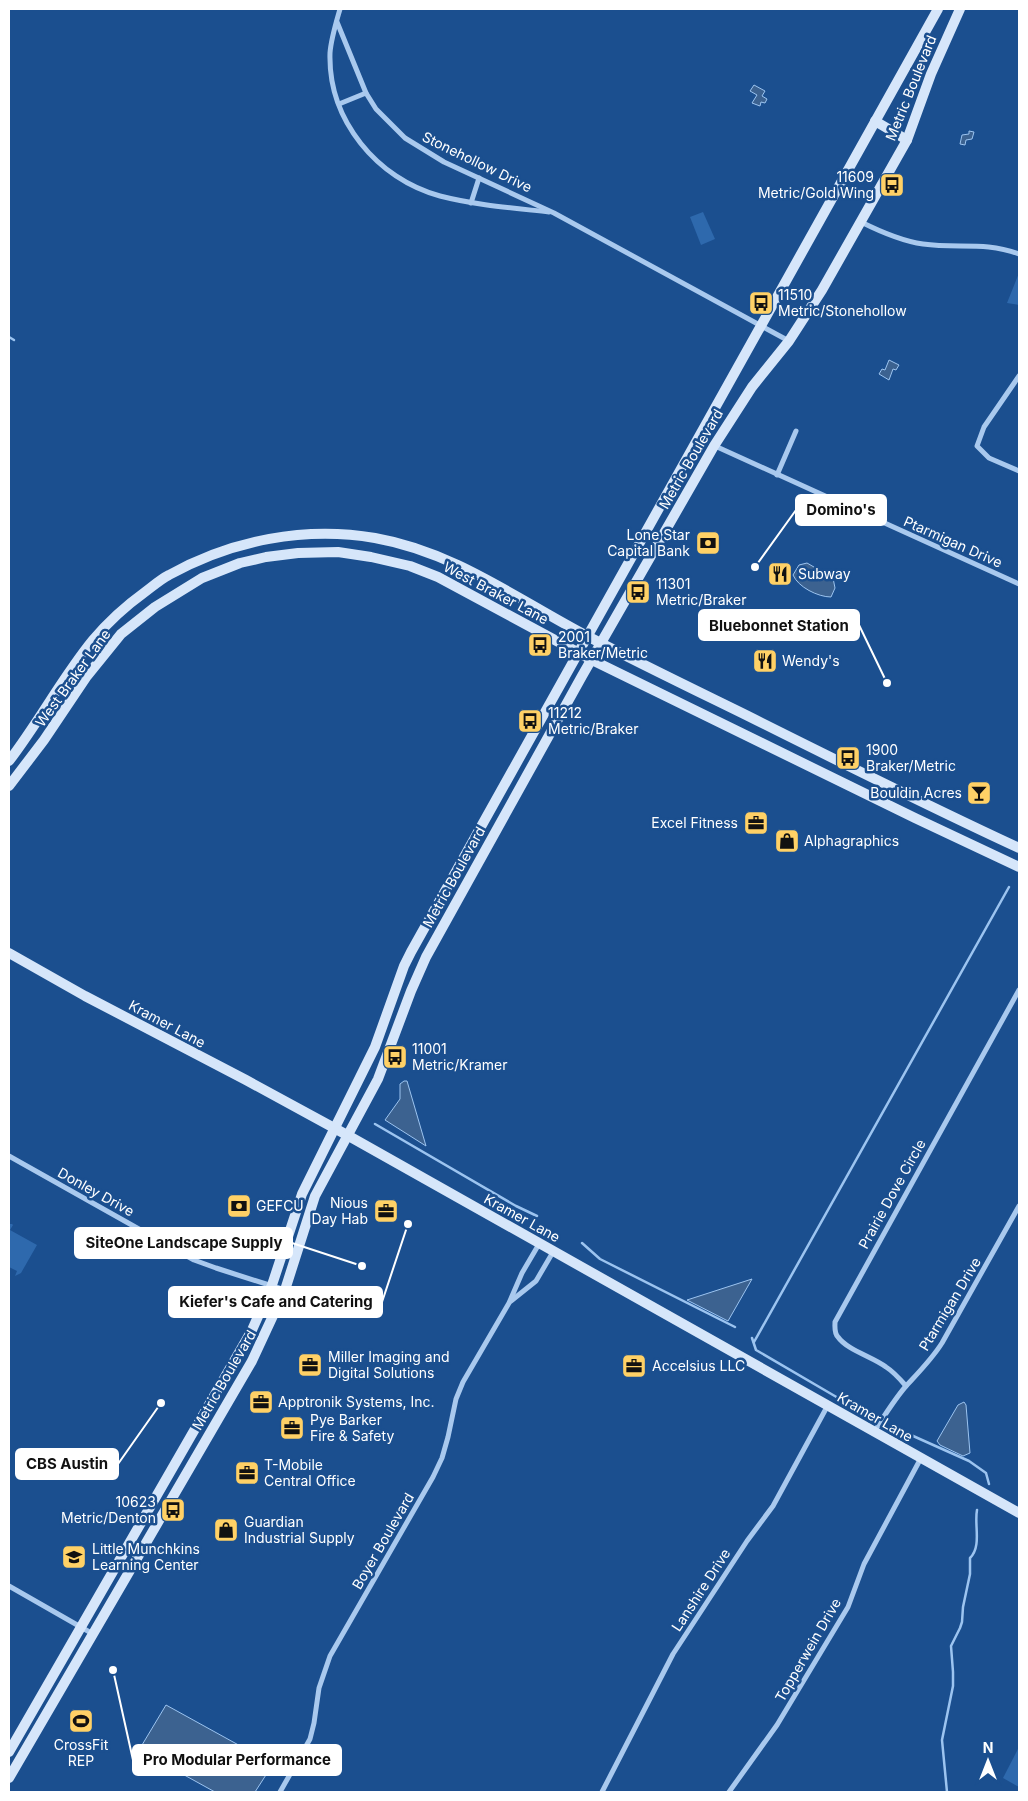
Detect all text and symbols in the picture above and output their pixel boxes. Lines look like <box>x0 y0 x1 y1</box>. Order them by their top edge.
street label: Metric Boulevard <box>882 32 940 143</box>
street label: Stonehollow Drive <box>420 128 535 195</box>
place label: 11609 Metric/Gold Wing <box>758 168 874 201</box>
bus stop icon: 11609 Metric/Gold Wing <box>879 172 905 198</box>
place label: 11510 Metric/Stonehollow <box>778 286 907 319</box>
bus stop icon: 11510 Metric/Stonehollow <box>748 290 774 316</box>
street label: Metric Boulevard <box>655 406 726 512</box>
callout: Domino's <box>796 495 886 525</box>
text: Domino's <box>806 500 876 519</box>
street label: Ptarmigan Drive <box>901 512 1005 571</box>
place label: Lone Star Capital Bank <box>607 526 690 559</box>
bank icon: Lone Star Capital Bank <box>695 530 721 556</box>
street label: West Braker Lane <box>441 558 552 627</box>
restaurant icon: Subway <box>767 561 793 587</box>
place label: Subway <box>798 565 851 582</box>
place label: 11301 Metric/Braker <box>656 575 746 608</box>
bus stop icon: 11301 Metric/Braker <box>625 579 651 605</box>
callout: Bluebonnet Station <box>699 610 859 640</box>
text: Bluebonnet Station <box>709 616 849 635</box>
street label: West Braker Lane <box>32 626 114 730</box>
place label: 2001 Braker/Metric <box>558 628 648 661</box>
bus stop icon: 2001 Braker/Metric <box>527 632 553 658</box>
restaurant icon: Wendy's <box>752 648 778 674</box>
place label: Wendy's <box>782 652 840 669</box>
place label: 11212 Metric/Braker <box>548 704 638 737</box>
bus stop icon: 11212 Metric/Braker <box>517 708 543 734</box>
place label: 1900 Braker/Metric <box>866 741 956 774</box>
bus stop icon: 1900 Braker/Metric <box>835 745 861 771</box>
bar icon: Bouldin Acres <box>966 780 992 806</box>
place label: Bouldin Acres <box>870 784 962 801</box>
office icon: Excel Fitness <box>743 810 769 836</box>
place label: Excel Fitness <box>651 814 738 831</box>
street label: Metric Boulevard <box>419 823 488 930</box>
shop icon: Alphagraphics <box>774 828 800 854</box>
place label: Alphagraphics <box>804 832 899 849</box>
street label: Kramer Lane <box>126 996 208 1051</box>
place label: 11001 Metric/Kramer <box>412 1040 508 1073</box>
bus stop icon: 11001 Metric/Kramer <box>382 1044 408 1070</box>
street label: Prairie Dove Circle <box>854 1136 929 1251</box>
street label: Donley Drive <box>55 1164 137 1220</box>
street label: Kramer Lane <box>481 1190 563 1245</box>
bank icon: GEFCU <box>226 1193 252 1219</box>
place label: Nious Day Hab <box>312 1194 368 1227</box>
place label: GEFCU <box>256 1197 304 1214</box>
office icon: Nious Day Hab <box>373 1198 399 1224</box>
callout: SiteOne Landscape Supply <box>75 1228 292 1258</box>
text: SiteOne Landscape Supply <box>86 1233 282 1252</box>
street label: Ptarmigan Drive <box>915 1254 984 1354</box>
callout: Kiefer's Cafe and Catering <box>169 1287 382 1317</box>
text: Kiefer's Cafe and Catering <box>179 1292 373 1311</box>
street label: Metric Boulevard <box>188 1327 259 1433</box>
place label: Miller Imaging and Digital Solutions <box>328 1348 450 1381</box>
office icon: Miller Imaging and Digital Solutions <box>297 1352 323 1378</box>
office icon: Accelsius LLC <box>621 1353 647 1379</box>
place label: Accelsius LLC <box>652 1357 745 1374</box>
street label: Kramer Lane <box>834 1388 916 1445</box>
office icon: Apptronik Systems, Inc. <box>248 1389 274 1415</box>
place label: Apptronik Systems, Inc. <box>278 1393 435 1410</box>
place label: Pye Barker Fire & Safety <box>310 1411 394 1444</box>
office icon: Pye Barker Fire & Safety <box>279 1415 305 1441</box>
callout: CBS Austin <box>16 1449 118 1479</box>
text: CBS Austin <box>26 1454 108 1473</box>
place label: T-Mobile Central Office <box>264 1456 356 1489</box>
office icon: T-Mobile Central Office <box>234 1460 260 1486</box>
street label: Boyer Boulevard <box>348 1489 417 1592</box>
place label: 10623 Metric/Denton <box>61 1493 156 1526</box>
bus stop icon: 10623 Metric/Denton <box>160 1497 186 1523</box>
place label: Guardian Industrial Supply <box>244 1513 355 1546</box>
shop icon: Guardian Industrial Supply <box>213 1517 239 1543</box>
place label: Little Munchkins Learning Center <box>92 1540 200 1573</box>
school or university icon: Little Munchkins Learning Center <box>61 1544 87 1570</box>
street label: Lanshire Drive <box>668 1545 734 1634</box>
street label: Topperwein Drive <box>771 1595 844 1705</box>
sports icon: CrossFit REP <box>68 1708 94 1734</box>
place label: CrossFit REP <box>54 1736 109 1769</box>
north arrow <box>963 1736 1013 1786</box>
text: N <box>983 1739 993 1756</box>
callout: Pro Modular Performance <box>133 1745 341 1775</box>
text: Pro Modular Performance <box>143 1750 331 1769</box>

